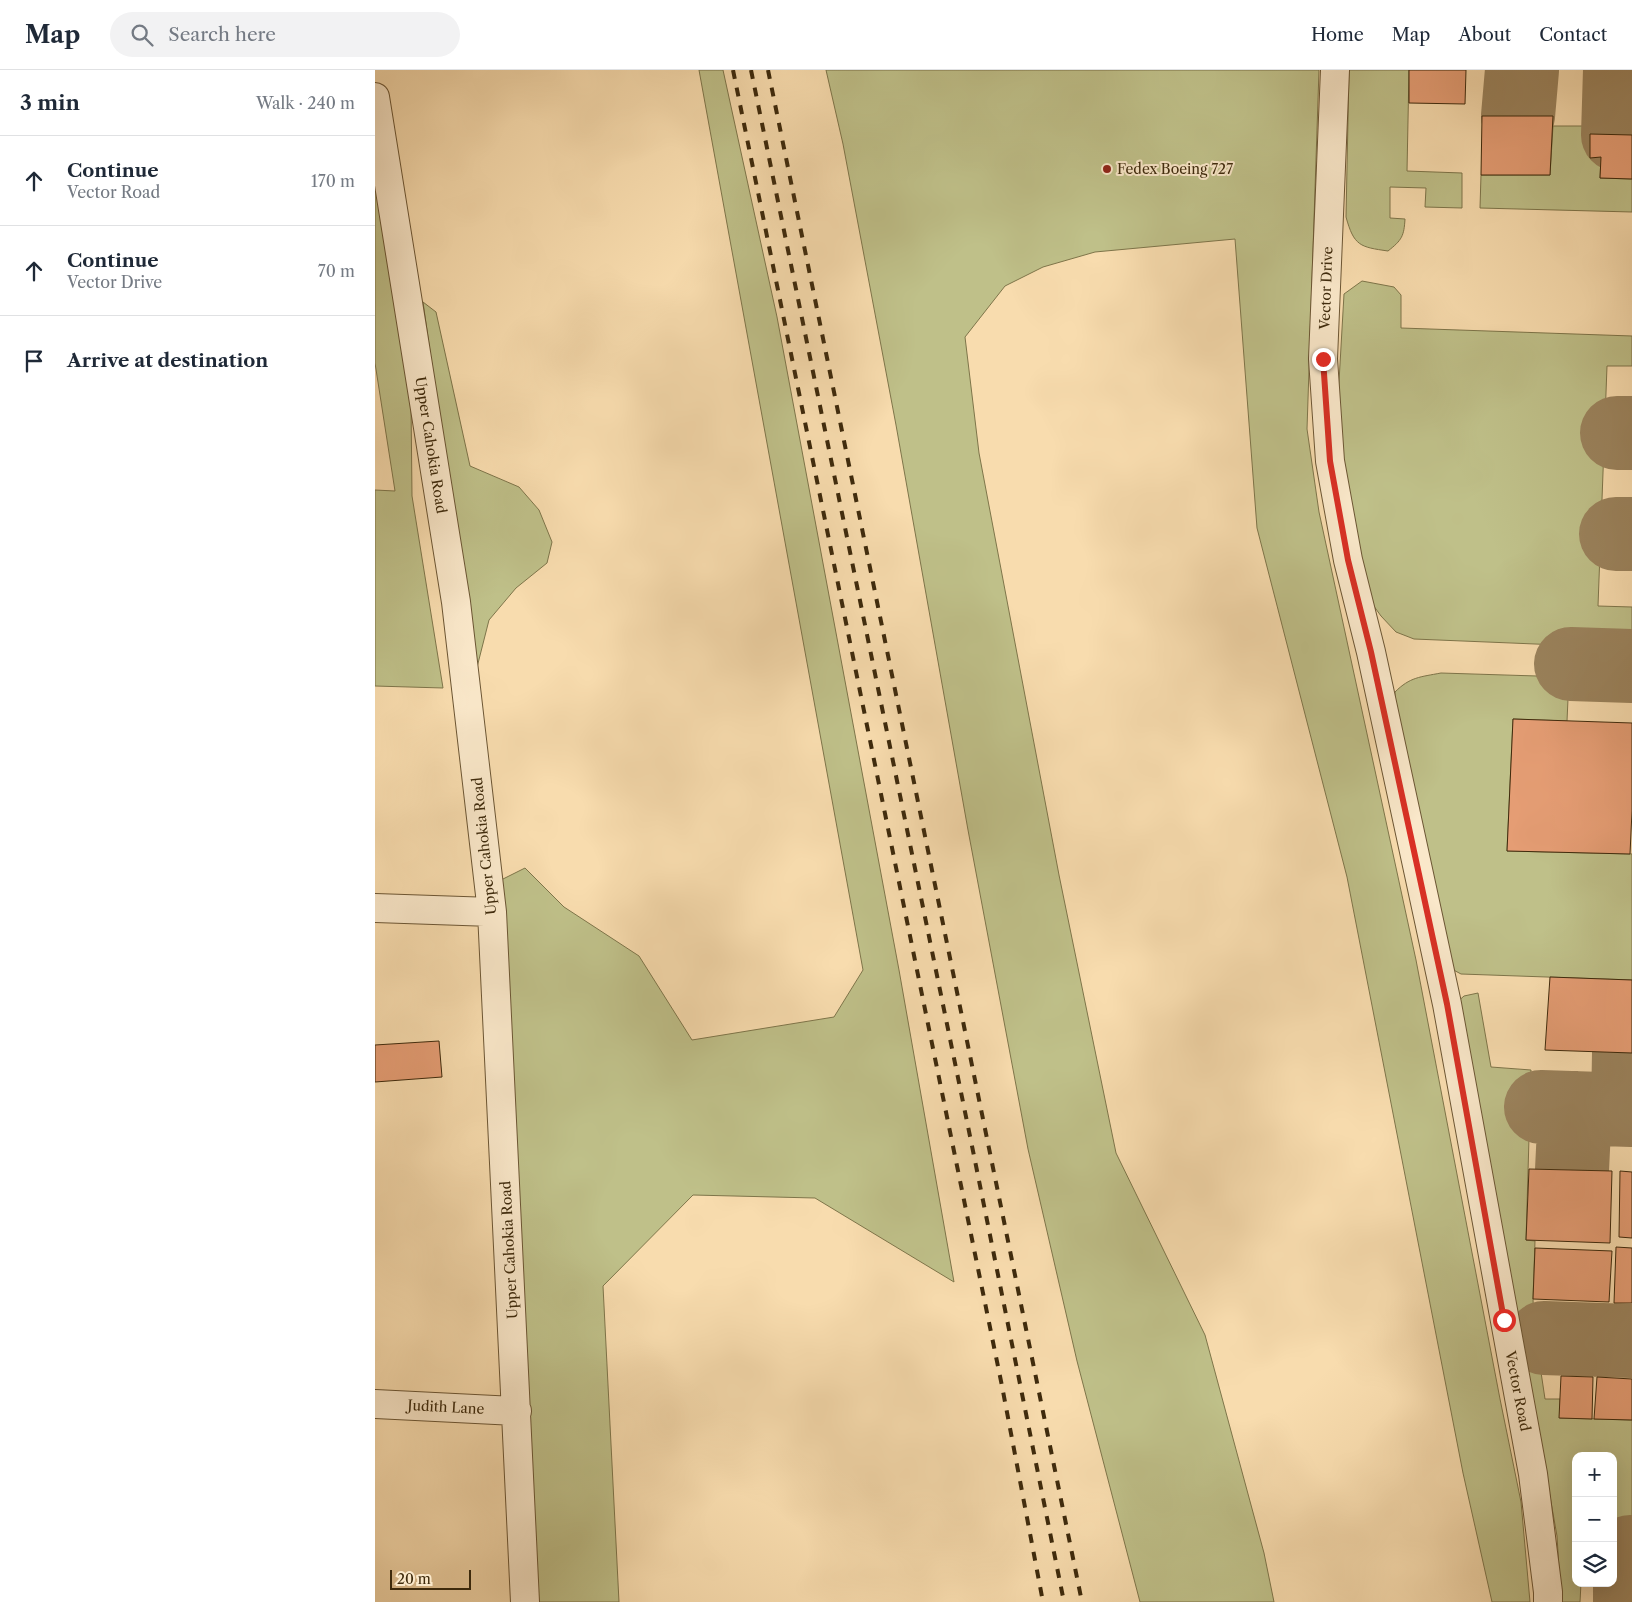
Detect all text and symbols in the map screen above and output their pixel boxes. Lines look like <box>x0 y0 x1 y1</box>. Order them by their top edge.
search box <box>110 12 460 57</box>
text: Map <box>25 20 80 49</box>
icon: search <box>128 21 156 49</box>
text: Search here <box>168 23 276 46</box>
text: Home <box>1311 24 1364 46</box>
text: Map <box>1392 24 1430 46</box>
text: About <box>1458 24 1511 46</box>
text: Contact <box>1539 24 1607 46</box>
text: 3 min <box>20 90 80 115</box>
text: Walk · 240 m <box>256 93 355 113</box>
text: Continue <box>67 159 159 182</box>
place label: Fedex Boeing 727 <box>1117 160 1233 178</box>
marker: Fedex Boeing 727 <box>1101 163 1113 175</box>
icon: ahead <box>20 167 48 195</box>
text: 170 m <box>311 171 355 191</box>
text: Vector Road <box>67 182 160 202</box>
street label: Vector Drive <box>1316 246 1336 331</box>
text: Continue <box>67 249 159 272</box>
icon: ahead <box>20 257 48 285</box>
text: 70 m <box>318 261 355 281</box>
text: Vector Drive <box>67 272 162 292</box>
icon: arrive <box>20 347 48 375</box>
route end <box>1312 348 1335 371</box>
text: Arrive at destination <box>67 349 268 372</box>
street label: Upper Cahokia Road <box>411 375 451 515</box>
street label: Upper Cahokia Road <box>468 776 500 916</box>
street label: Upper Cahokia Road <box>496 1180 522 1320</box>
route start <box>1493 1309 1516 1332</box>
street label: Vector Road <box>1501 1348 1535 1433</box>
street label: Judith Lane <box>405 1396 485 1418</box>
map controls <box>1572 1452 1617 1587</box>
button: + <box>1572 1452 1617 1497</box>
button: − <box>1572 1497 1617 1542</box>
button: layers <box>1572 1542 1617 1587</box>
scale bar <box>390 1567 471 1590</box>
text: 20 m <box>397 1570 431 1588</box>

